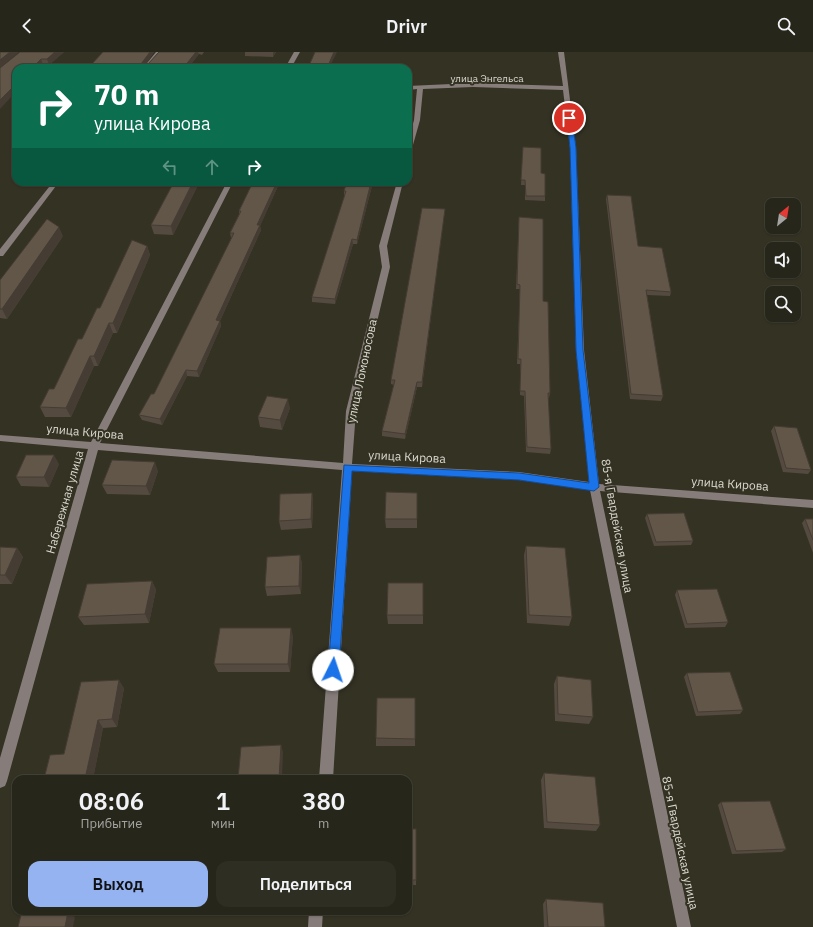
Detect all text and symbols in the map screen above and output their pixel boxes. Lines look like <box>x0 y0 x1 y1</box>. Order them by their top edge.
icon: back <box>16 15 38 37</box>
text: Drivr <box>386 15 427 38</box>
icon: search <box>775 15 797 37</box>
street label: улица Энгельса <box>450 72 524 85</box>
text: 70 m <box>94 76 159 113</box>
icon: right <box>28 80 80 132</box>
pin <box>552 101 586 135</box>
icon: arrive <box>558 107 580 129</box>
text: улица Кирова <box>94 112 211 135</box>
icon: left <box>159 156 181 178</box>
icon: ahead <box>201 156 223 178</box>
icon: right <box>243 156 265 178</box>
north arrow <box>765 198 801 234</box>
map controls <box>765 198 801 322</box>
button: sound <box>765 242 801 278</box>
button: search <box>765 286 801 322</box>
street label: улица Ломоносова <box>343 317 380 424</box>
street label: улица Кирова <box>46 421 125 442</box>
street label: улица Кирова <box>368 447 447 466</box>
street label: Набережная улица <box>43 448 87 555</box>
street label: 85-я Гвардейская улица <box>598 458 637 595</box>
street label: улица Кирова <box>691 473 770 494</box>
position arrow <box>312 649 354 691</box>
street label: 85-я Гвардейская улица <box>659 775 702 912</box>
text: 08:06 <box>79 785 144 817</box>
text: 1 <box>216 785 230 817</box>
text: 380 <box>302 785 345 817</box>
text: Прибытие <box>81 815 142 832</box>
text: мин <box>211 815 235 832</box>
text: m <box>318 815 329 832</box>
button: Выход <box>28 861 208 907</box>
button: Поделиться <box>216 861 396 907</box>

